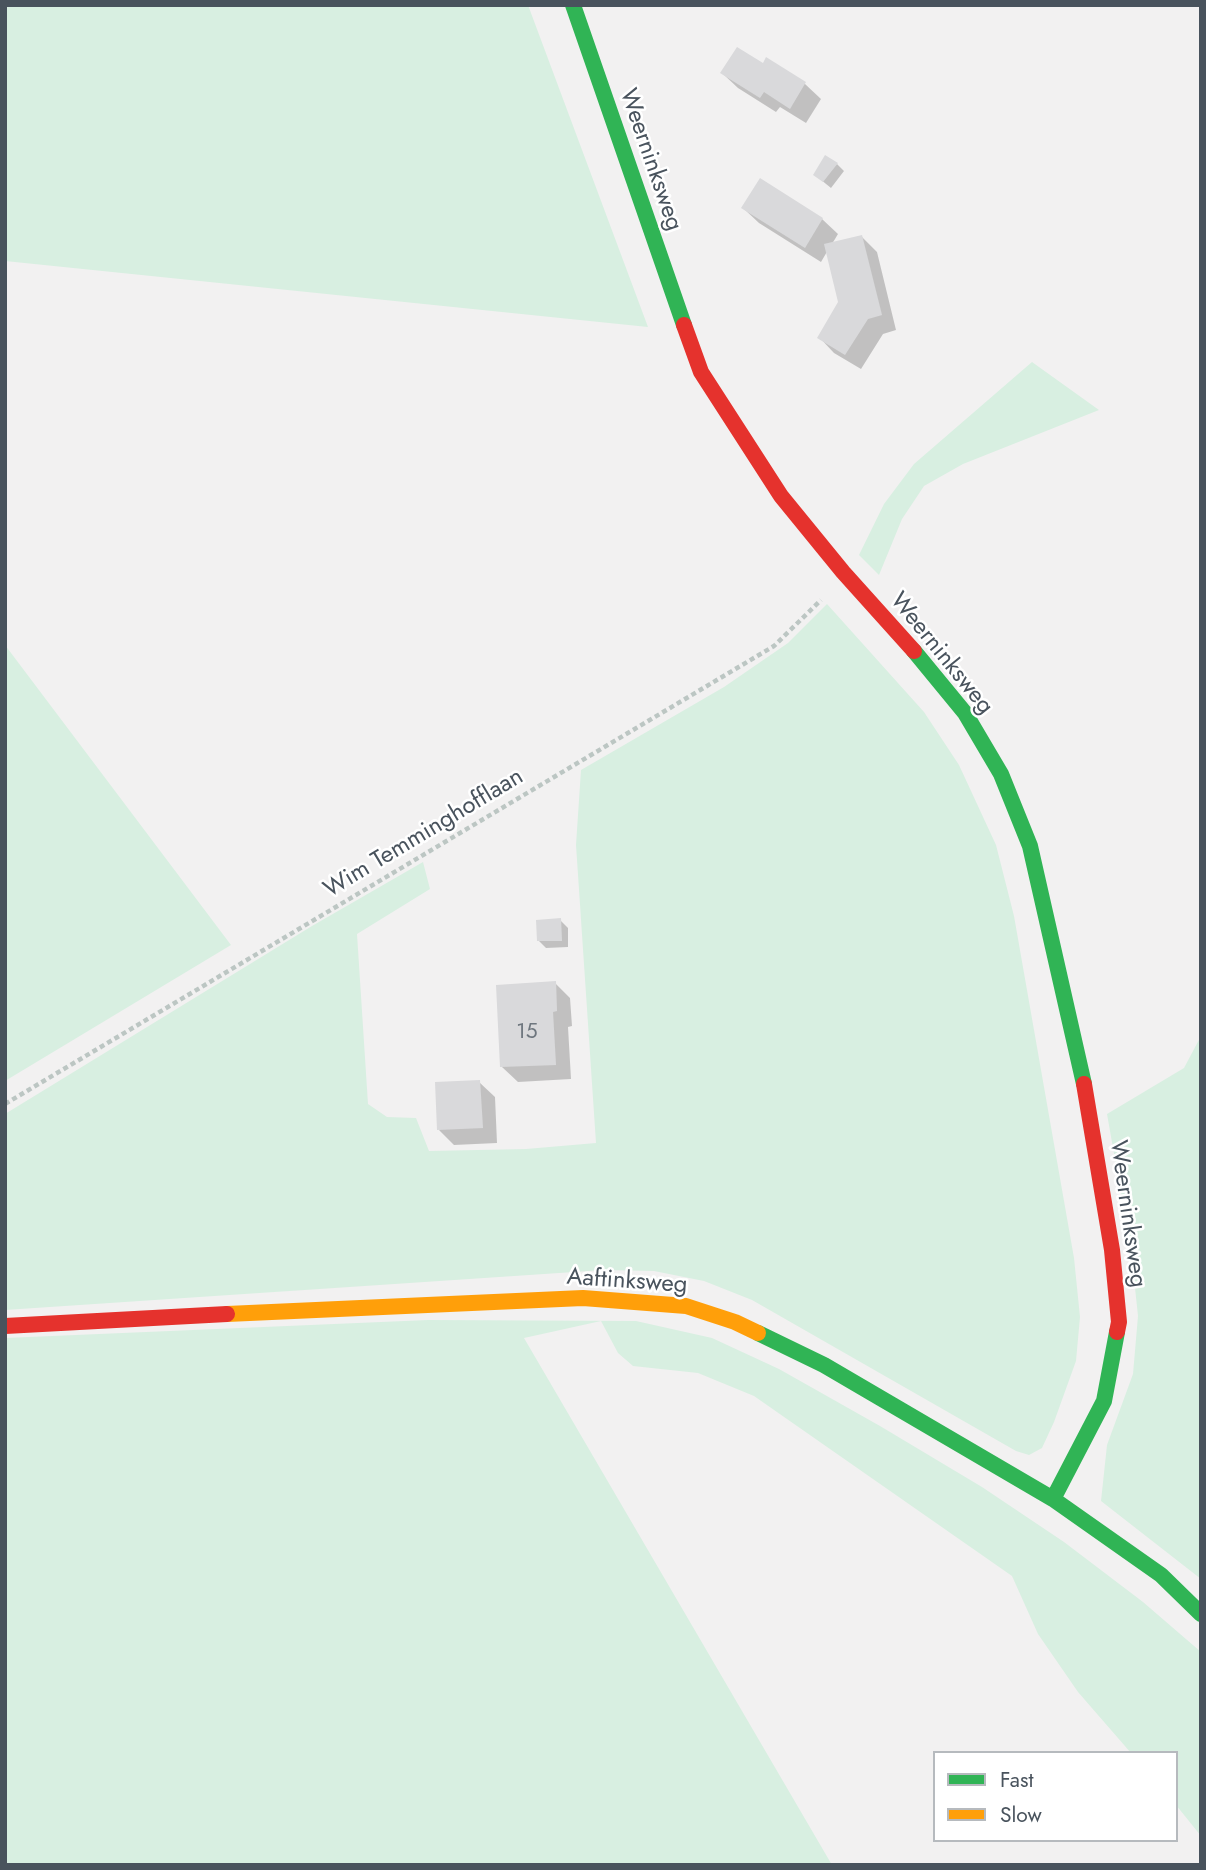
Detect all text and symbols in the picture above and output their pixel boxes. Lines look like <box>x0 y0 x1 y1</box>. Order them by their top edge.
street label: Weerninksweg <box>612 85 688 235</box>
street label: Weerninksweg <box>883 587 999 721</box>
street label: Wim Temminghofflaan <box>319 763 529 905</box>
house number: 15 <box>516 1020 538 1046</box>
street label: Weerninksweg <box>1102 1139 1152 1289</box>
street label: Aaftinksweg <box>566 1263 688 1301</box>
legend <box>933 1751 1178 1842</box>
text: Fast <box>1000 1765 1033 1795</box>
text: Slow <box>1000 1800 1042 1830</box>

